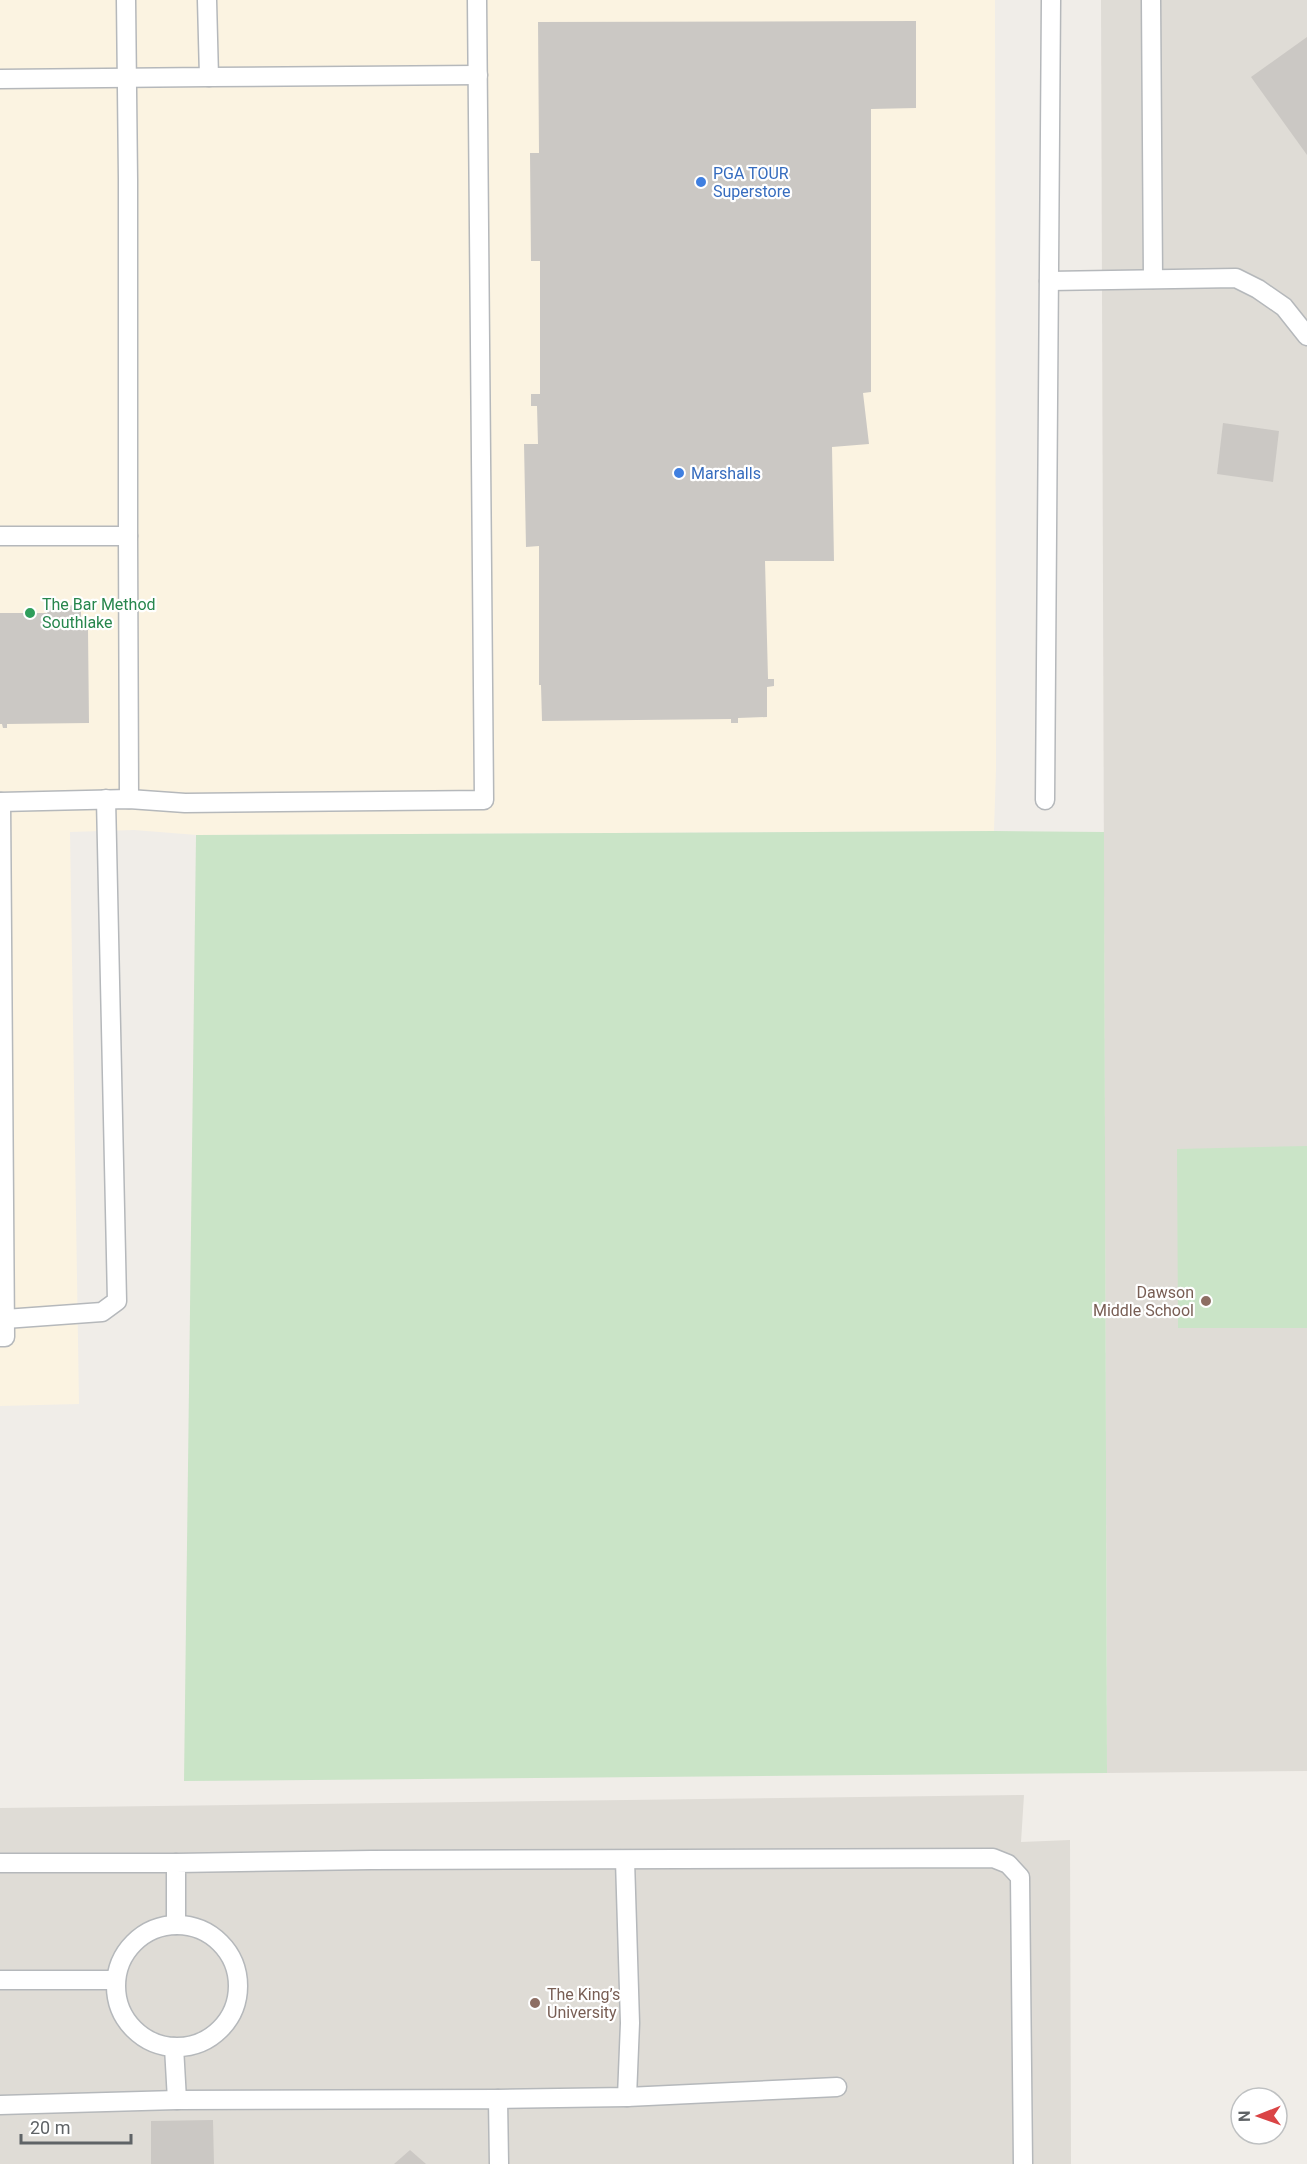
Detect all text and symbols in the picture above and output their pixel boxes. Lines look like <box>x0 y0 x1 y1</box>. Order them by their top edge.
place label: PGA TOUR Superstore <box>713 164 790 201</box>
marker: PGA TOUR Superstore <box>694 175 708 189</box>
place label: Marshalls <box>691 464 761 483</box>
marker: Marshalls <box>672 466 686 480</box>
place label: The Bar Method Southlake <box>42 595 156 632</box>
marker: The Bar Method Southlake <box>23 606 37 620</box>
place label: Dawson Middle School <box>1093 1283 1194 1320</box>
marker: Dawson Middle School <box>1199 1294 1213 1308</box>
place label: The King’s University <box>547 1985 620 2022</box>
marker: The King’s University <box>528 1996 542 2010</box>
north arrow <box>1229 2086 1289 2146</box>
scale bar <box>21 2107 130 2145</box>
text: N <box>1235 2110 1254 2122</box>
text: 20 m <box>30 2117 70 2138</box>

